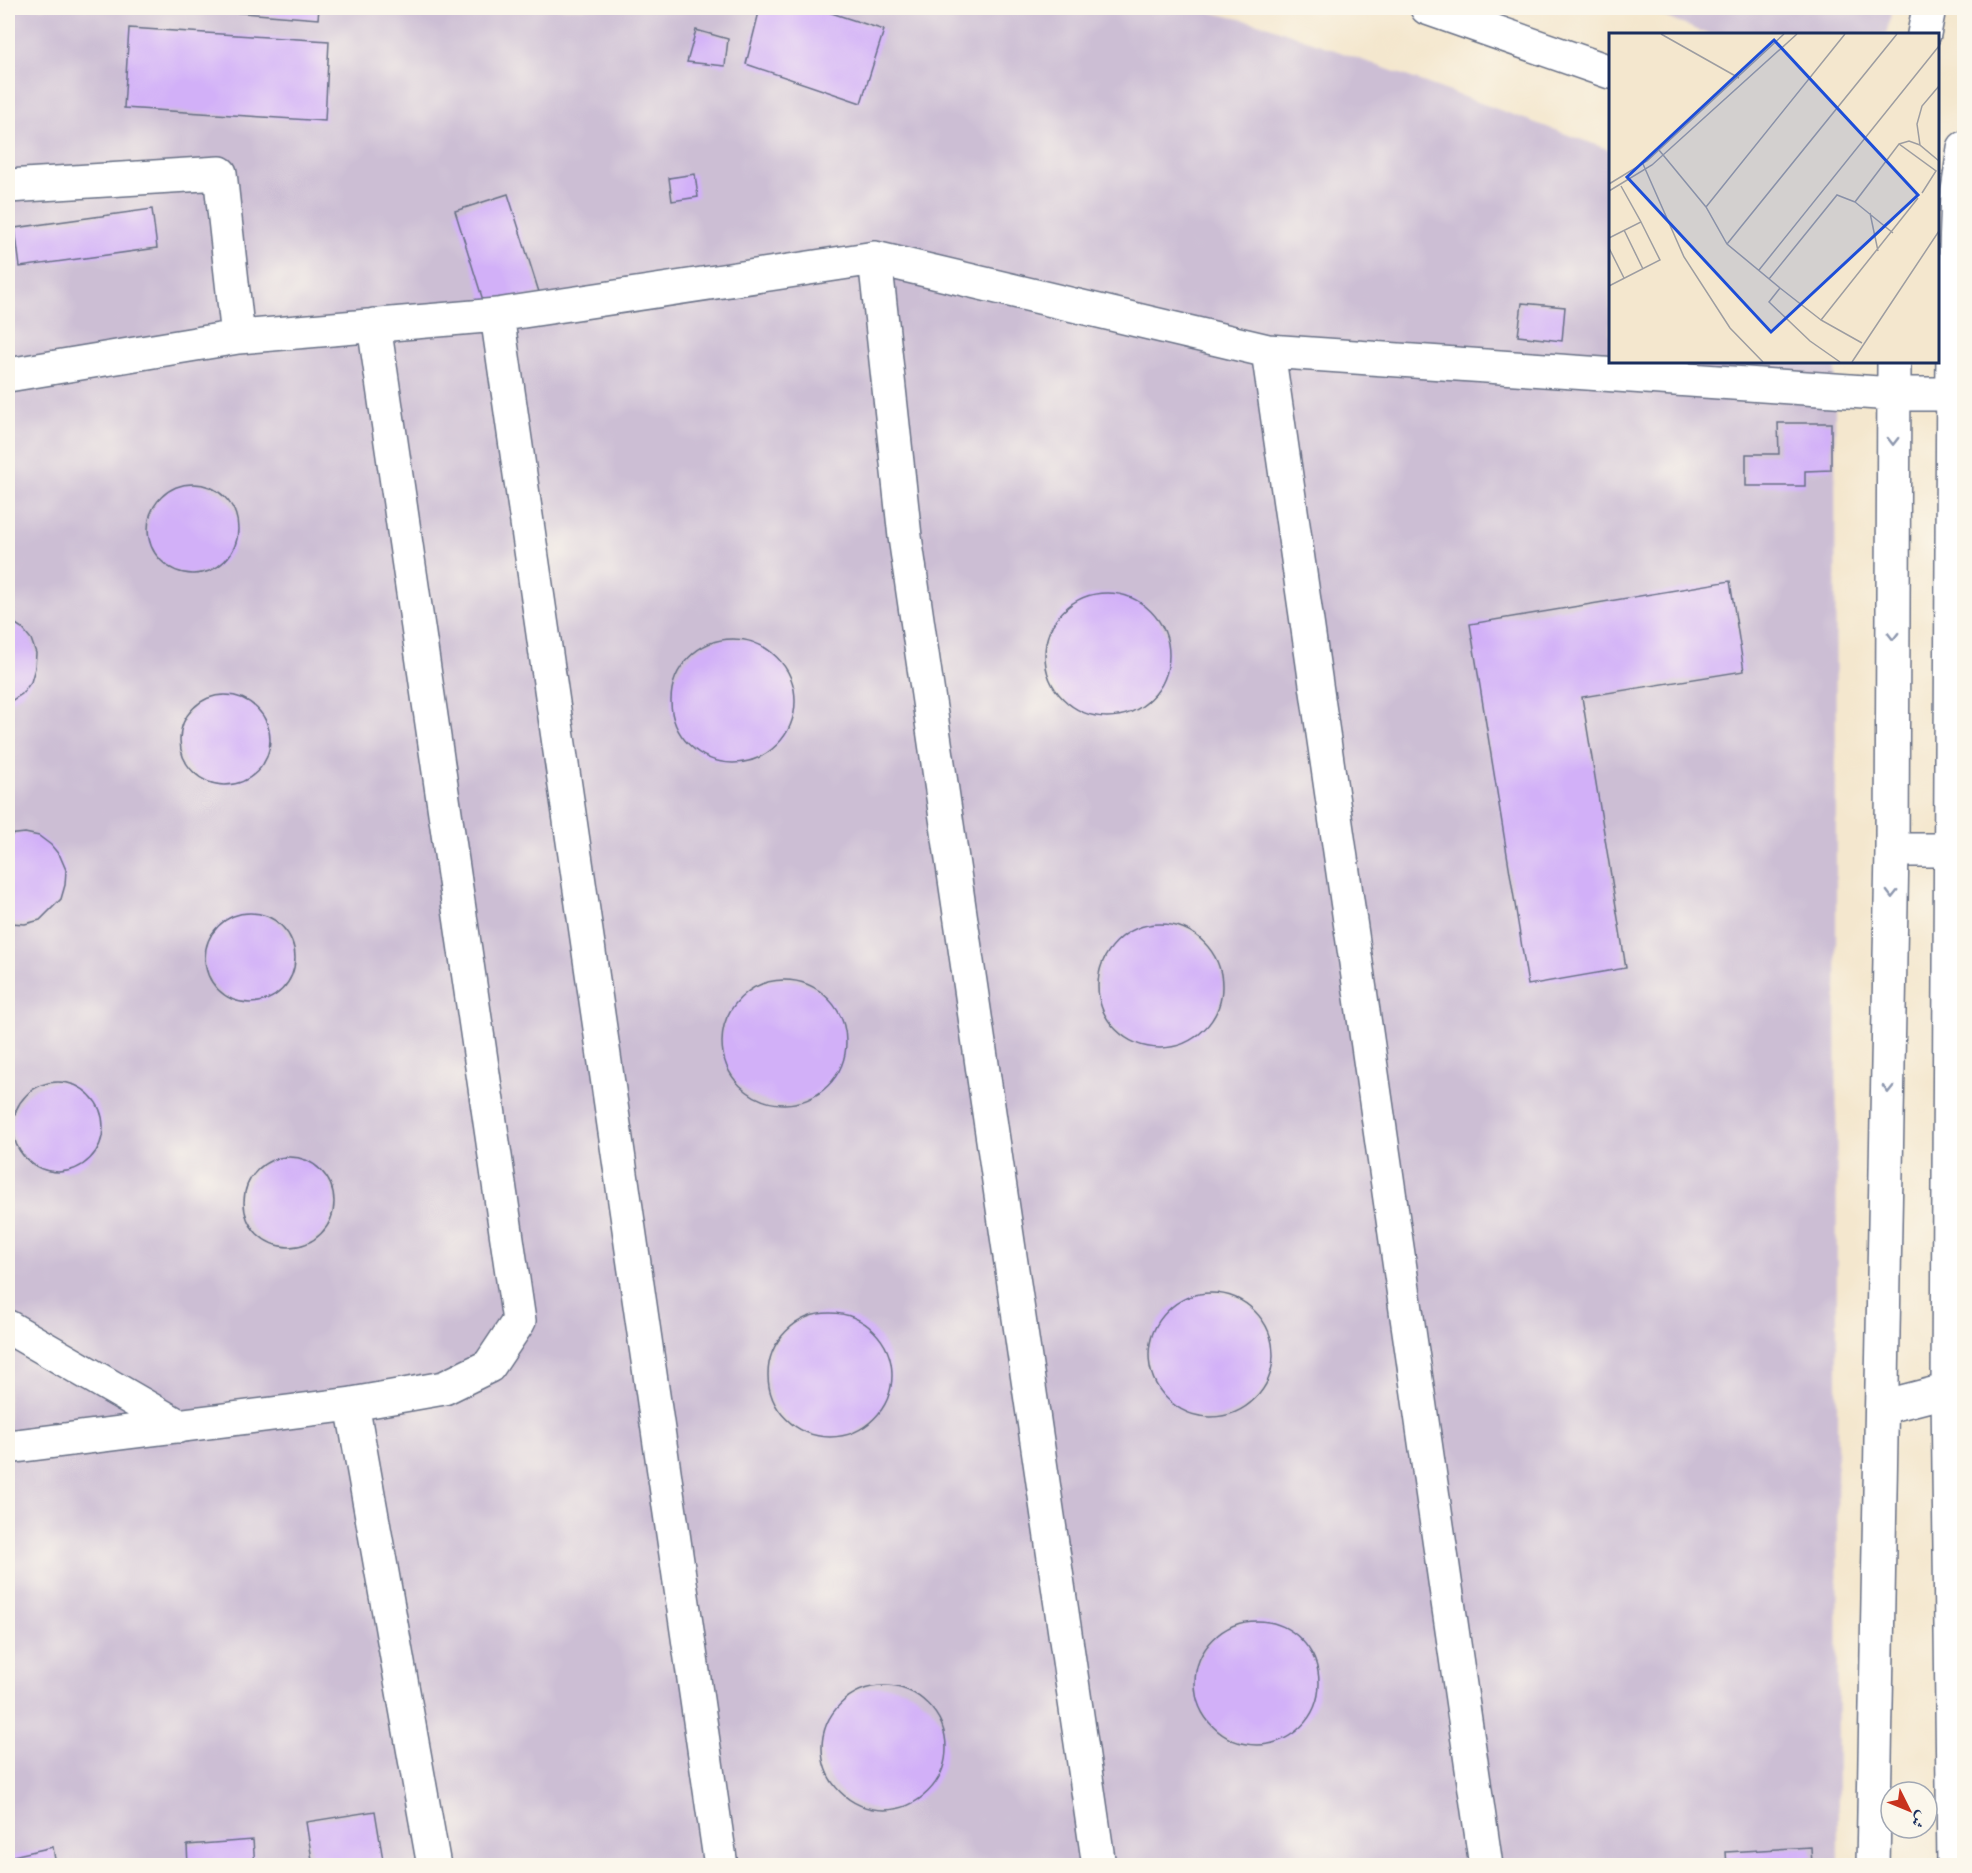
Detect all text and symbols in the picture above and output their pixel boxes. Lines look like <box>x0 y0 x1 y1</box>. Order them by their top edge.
inset map <box>1609 33 1939 363</box>
one-way arrow <box>1887 436 1899 445</box>
one-way arrow <box>1887 631 1899 640</box>
one-way arrow <box>1885 889 1898 898</box>
one-way arrow <box>1882 1084 1895 1093</box>
north arrow <box>1879 1780 1939 1840</box>
text: ش <box>1907 1807 1933 1833</box>

